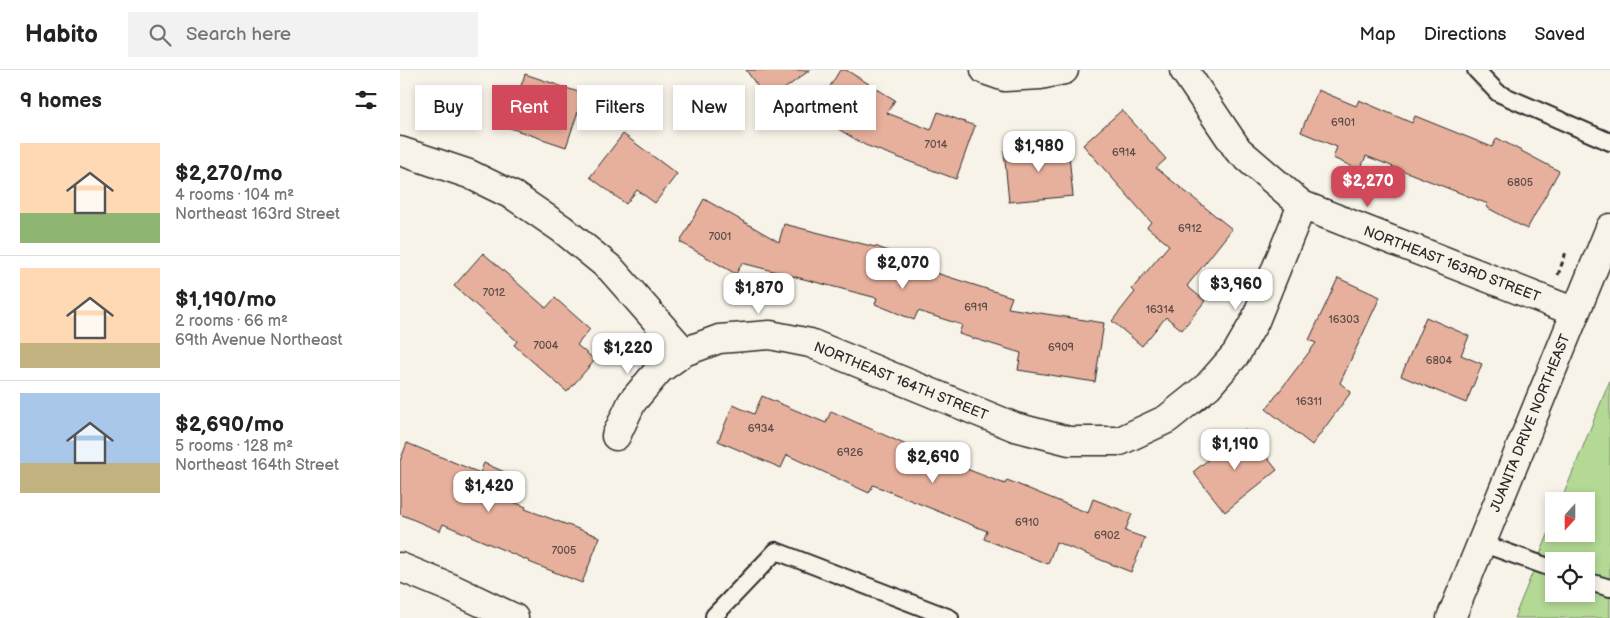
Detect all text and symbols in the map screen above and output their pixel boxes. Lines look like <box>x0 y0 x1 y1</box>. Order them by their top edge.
search box <box>128 12 478 57</box>
text: Habito <box>25 20 98 49</box>
icon: search <box>146 21 174 49</box>
text: Search here <box>186 23 291 46</box>
text: Map <box>1360 24 1396 45</box>
text: Directions <box>1424 24 1506 45</box>
text: Saved <box>1534 24 1585 45</box>
chip: Buy <box>415 85 482 130</box>
chip: Rent <box>492 85 567 130</box>
chip: Filters <box>577 85 663 130</box>
chip: New <box>673 85 745 130</box>
chip: Apartment <box>755 85 876 130</box>
icon: filters <box>352 86 380 114</box>
text: 9 homes <box>20 88 102 113</box>
house number: 6901 <box>1331 116 1355 129</box>
pin: $1,980 <box>998 131 1080 173</box>
text: $1,980 <box>1014 137 1064 156</box>
house number: 7014 <box>925 138 948 151</box>
house number: 6914 <box>1112 146 1136 159</box>
text: $2,270/mo <box>175 161 283 186</box>
icon: home <box>60 163 120 223</box>
pin: $2,270 <box>1327 166 1409 208</box>
text: $2,270 <box>1342 172 1394 191</box>
house number: 6805 <box>1507 176 1533 189</box>
text: 4 rooms · 104 m² <box>175 186 294 205</box>
text: Northeast 163rd Street <box>175 205 340 224</box>
house number: 6912 <box>1178 222 1202 235</box>
street label: NORTHEAST 163RD STREET <box>1361 222 1543 306</box>
house number: 7001 <box>709 230 731 243</box>
pin: $2,070 <box>862 248 944 290</box>
text: $2,070 <box>877 254 929 273</box>
pin: $3,960 <box>1195 268 1277 311</box>
pin: $1,870 <box>718 272 800 315</box>
text: $3,960 <box>1210 275 1262 294</box>
text: $1,870 <box>734 279 784 298</box>
house number: 7012 <box>483 286 506 299</box>
text: $1,190/mo <box>175 287 276 312</box>
icon: home <box>60 288 120 348</box>
house number: 6919 <box>964 301 988 314</box>
house number: 16314 <box>1146 303 1175 316</box>
text: 2 rooms · 66 m² <box>175 312 288 331</box>
house number: 16303 <box>1329 313 1360 326</box>
text: 69th Avenue Northeast <box>175 331 342 350</box>
street label: JUANITA DRIVE NORTHEAST <box>1486 331 1574 515</box>
pin: $1,220 <box>587 332 669 375</box>
street label: NORTHEAST 164TH STREET <box>812 338 991 424</box>
house number: 7004 <box>533 339 559 352</box>
text: $1,220 <box>603 339 653 358</box>
house number: 6909 <box>1048 341 1074 354</box>
house number: 6804 <box>1426 354 1452 367</box>
house number: 16311 <box>1296 395 1322 408</box>
text: $2,690/mo <box>175 412 284 437</box>
icon: home <box>60 413 120 473</box>
house number: 6934 <box>748 422 775 435</box>
pin: $1,190 <box>1194 428 1276 471</box>
text: $1,190 <box>1212 435 1258 454</box>
text: 5 rooms · 128 m² <box>175 437 293 456</box>
pin: $2,690 <box>892 442 974 484</box>
house number: 6926 <box>837 446 863 459</box>
text: $2,690 <box>907 448 959 467</box>
text: Northeast 164th Street <box>175 456 339 475</box>
pin: $1,420 <box>448 470 530 513</box>
text: $1,420 <box>464 477 514 496</box>
north arrow <box>1545 492 1595 542</box>
map controls <box>1545 492 1595 602</box>
house number: 6910 <box>1015 516 1039 529</box>
house number: 6902 <box>1094 529 1121 542</box>
house number: 7005 <box>552 544 576 557</box>
button: locate <box>1545 552 1595 602</box>

